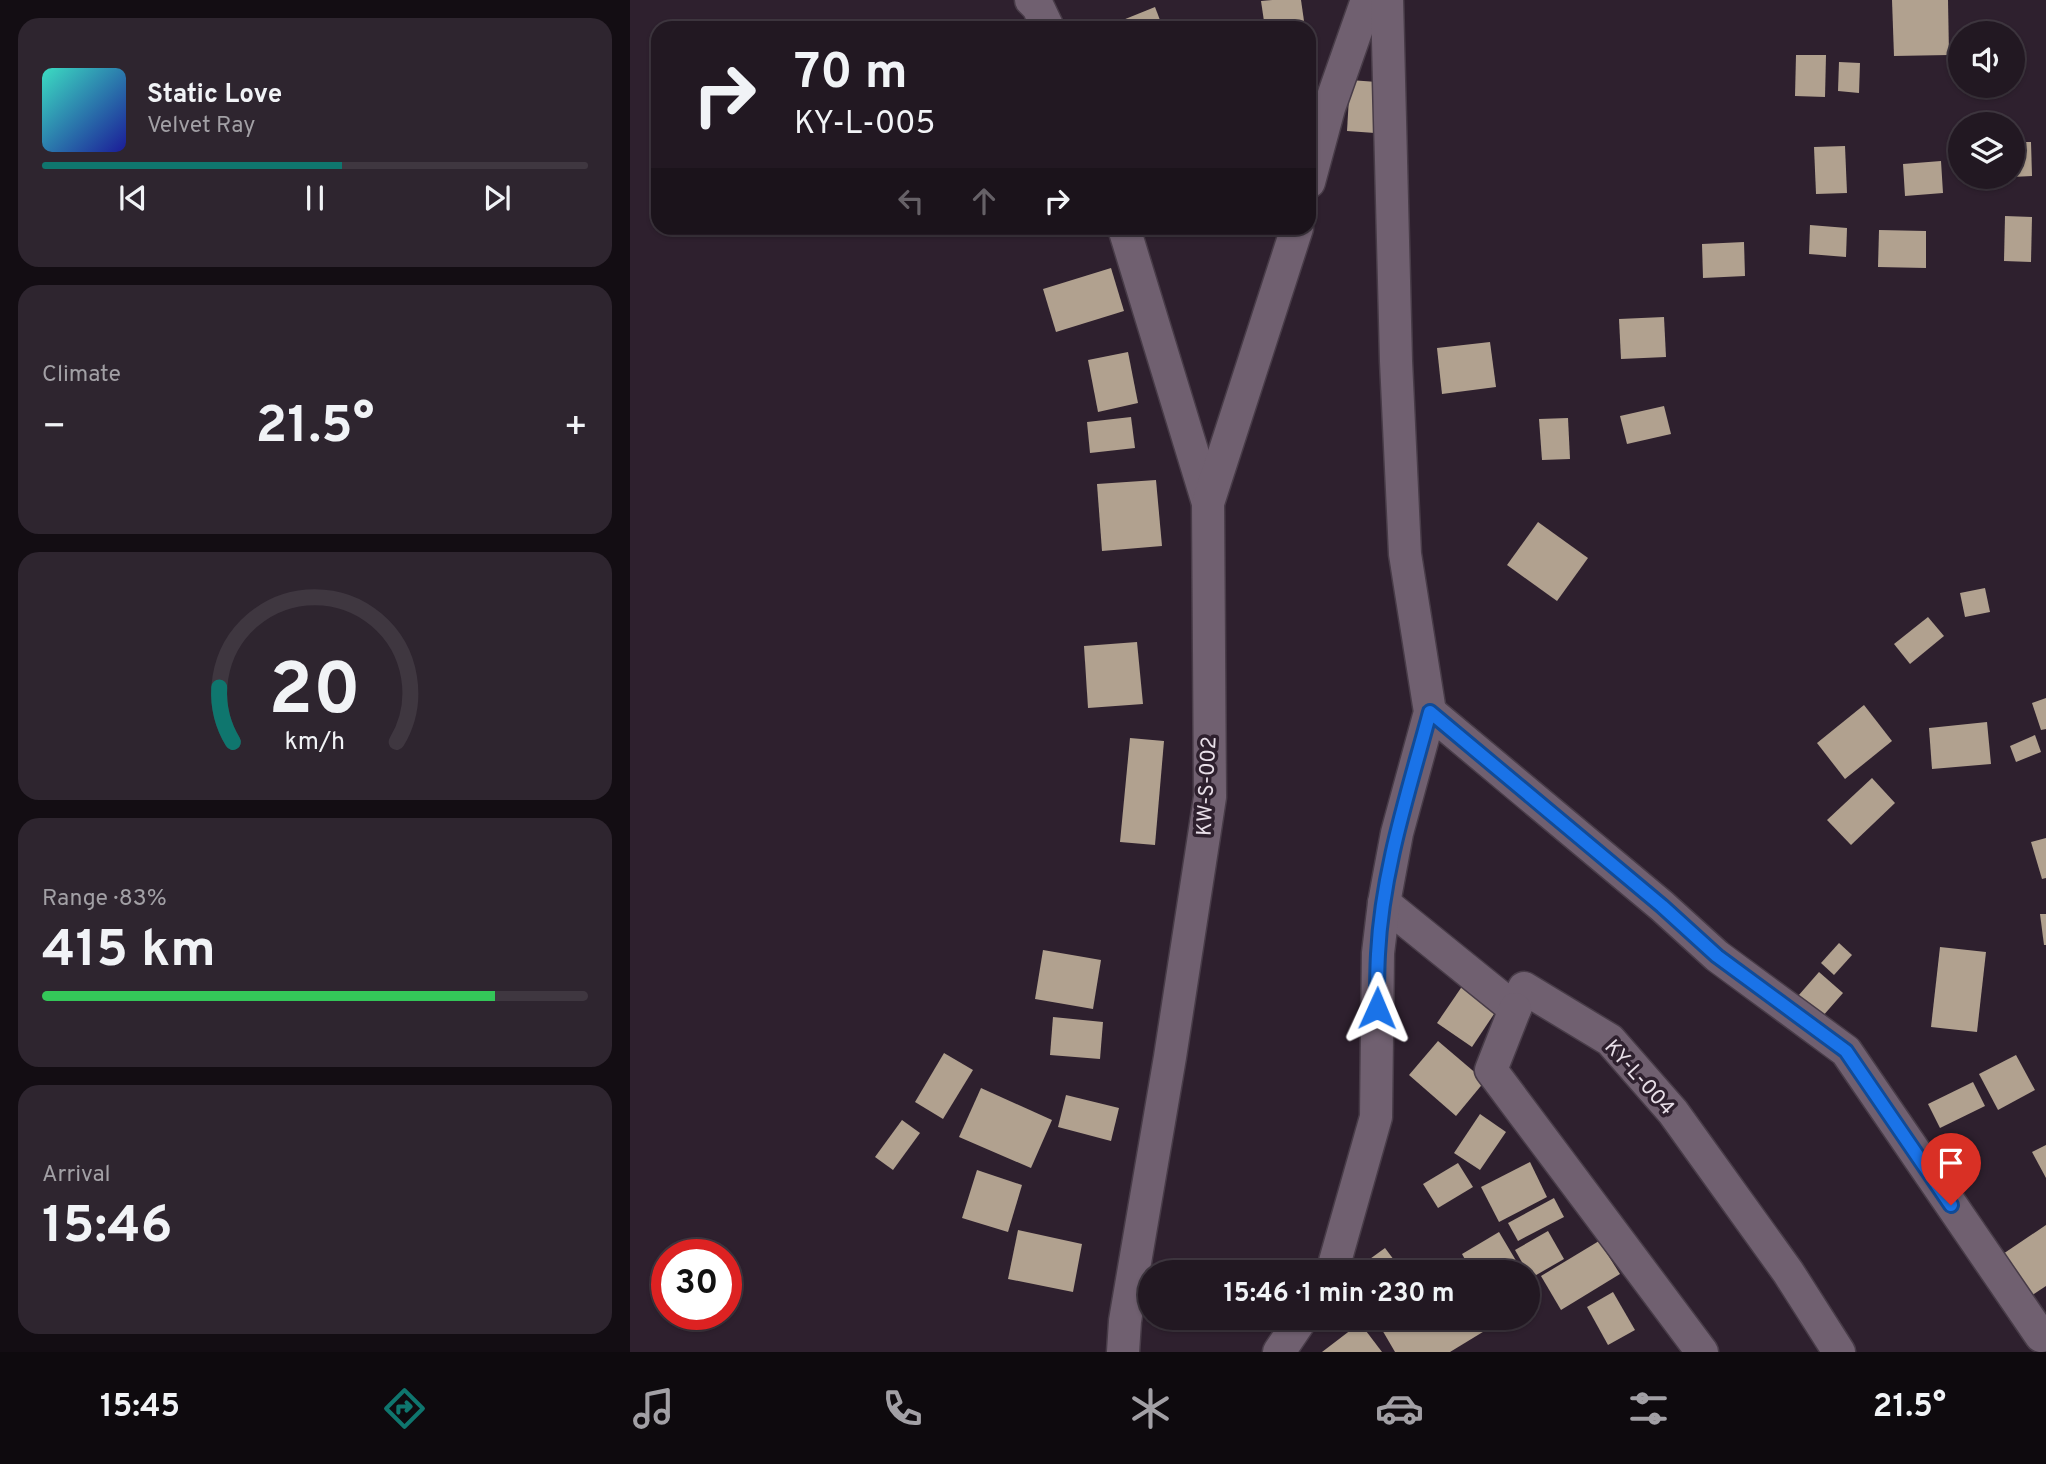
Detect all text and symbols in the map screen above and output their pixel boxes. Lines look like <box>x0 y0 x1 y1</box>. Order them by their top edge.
map controls <box>1948 21 2025 189</box>
button: sound <box>1948 21 2025 98</box>
text: 70 m <box>794 44 908 106</box>
icon: right <box>679 49 770 140</box>
text: Static Love <box>147 79 282 112</box>
text: KY-L-005 <box>794 105 935 145</box>
text: Velvet Ray <box>147 112 255 141</box>
button: layers <box>1948 112 2025 189</box>
icon: previous <box>114 179 152 217</box>
icon: pause <box>296 179 334 217</box>
icon: next <box>478 179 516 217</box>
icon: left <box>892 182 930 220</box>
icon: ahead <box>965 182 1003 220</box>
icon: right <box>1038 182 1076 220</box>
text: Climate <box>42 361 121 390</box>
text: 21.5° <box>256 395 374 461</box>
text: − <box>42 404 67 453</box>
text: + <box>563 404 588 453</box>
text: 20 <box>269 648 361 740</box>
text: km/h <box>285 727 345 759</box>
street label: KW-S-002 <box>1191 736 1224 837</box>
text: Range · 83% <box>42 885 167 914</box>
text: 415 km <box>42 919 216 985</box>
position arrow <box>1340 971 1414 1045</box>
street label: KY-L-004 <box>1598 1034 1680 1122</box>
pin <box>1921 1133 1981 1205</box>
icon: arrive <box>1932 1144 1970 1182</box>
text: Arrival <box>42 1161 111 1190</box>
text: 15:46 <box>42 1195 173 1261</box>
speed limit sign: 30 <box>651 1239 742 1330</box>
text: 15:46 · 1 min · 230 m <box>1223 1278 1455 1311</box>
icon: directions <box>380 1384 429 1433</box>
icon: music <box>629 1384 678 1433</box>
icon: phone <box>878 1384 927 1433</box>
icon: climate <box>1126 1384 1175 1433</box>
icon: car <box>1375 1384 1424 1433</box>
icon: filters <box>1624 1384 1673 1433</box>
text: 15:45 <box>100 1388 180 1428</box>
text: 21.5° <box>1873 1388 1946 1428</box>

